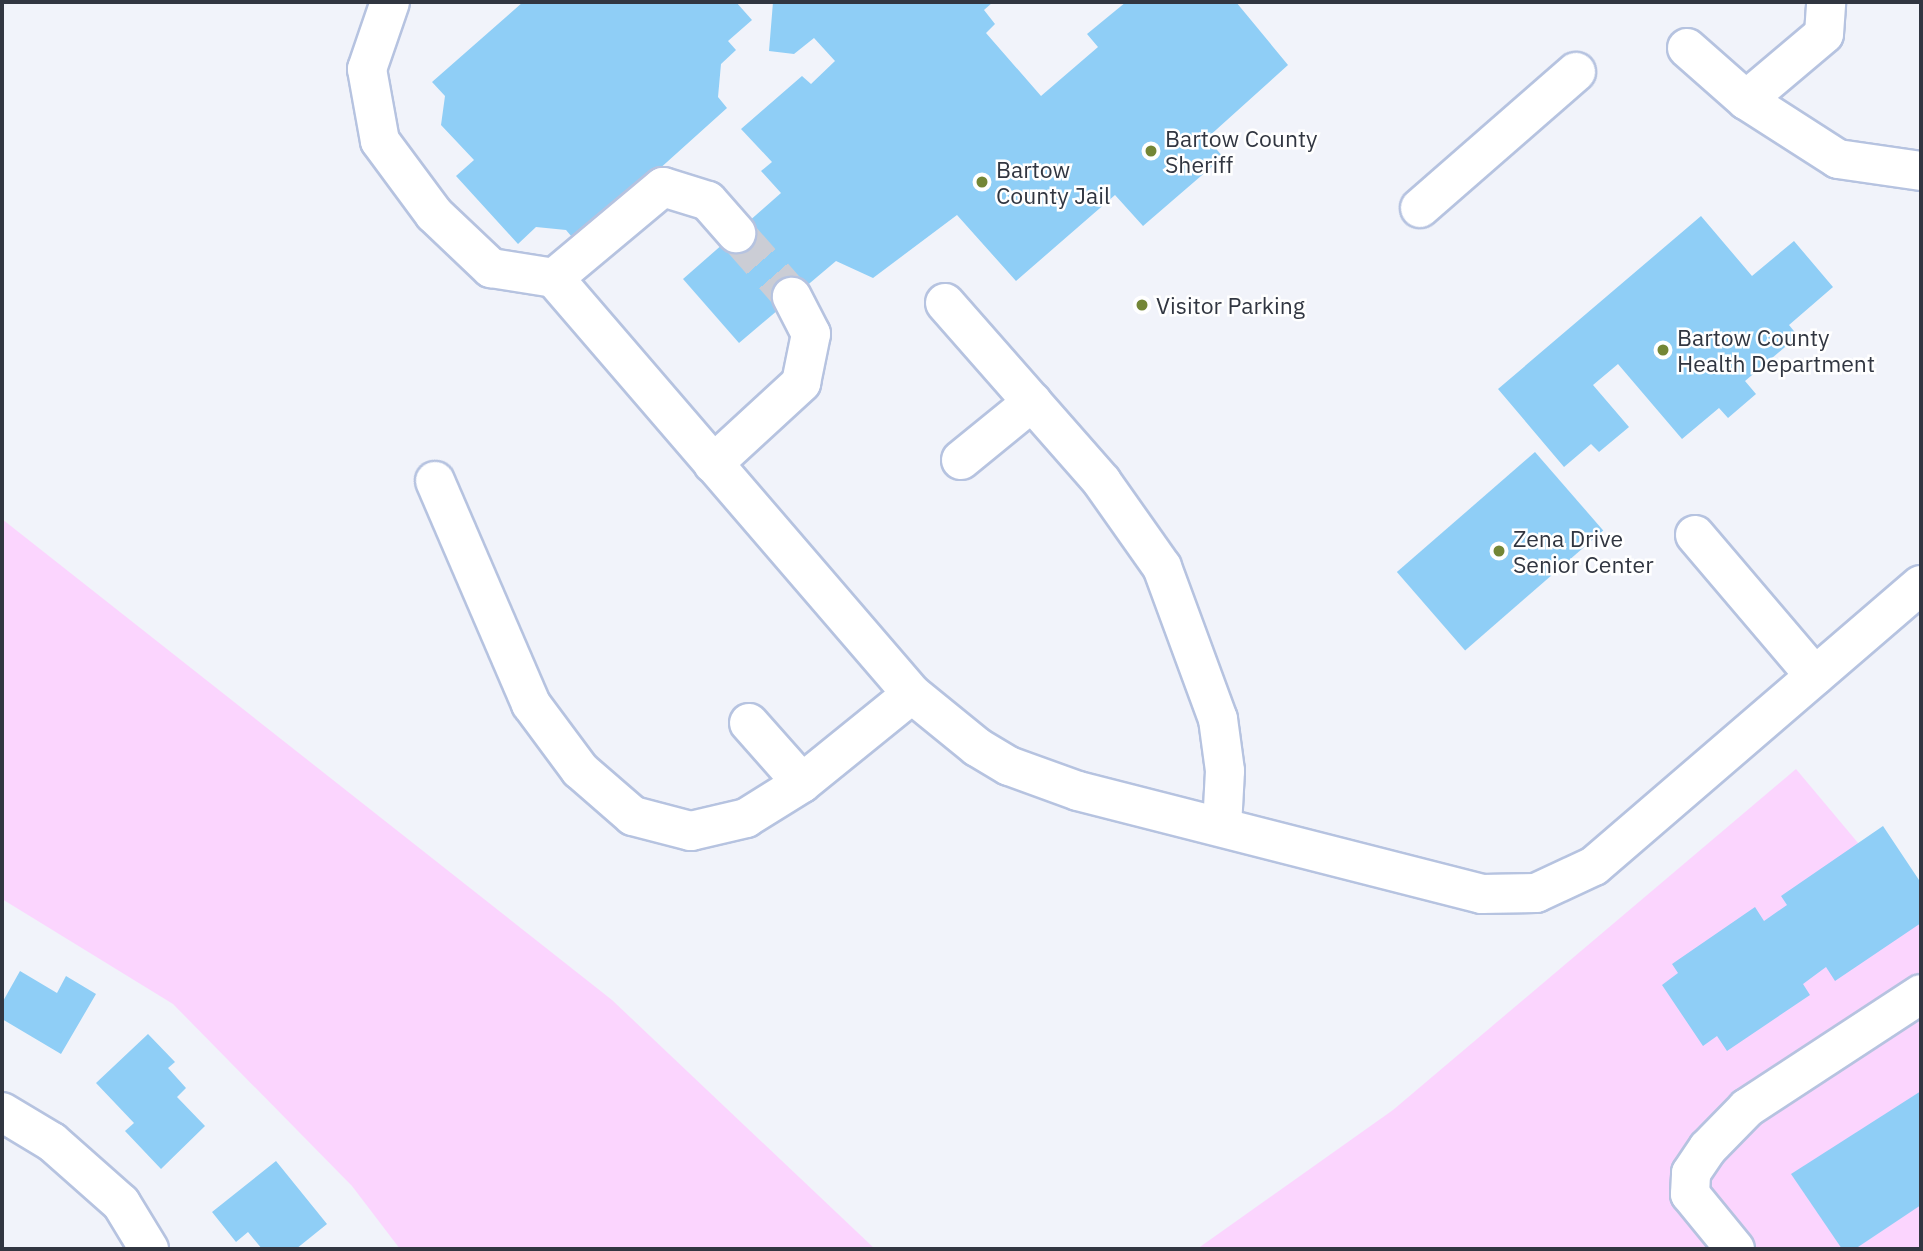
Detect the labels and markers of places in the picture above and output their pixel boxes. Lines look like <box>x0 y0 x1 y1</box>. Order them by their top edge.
place label: Bartow County Sheriff <box>1165 124 1318 178</box>
marker: Bartow County Sheriff <box>1143 143 1159 159</box>
place label: Bartow County Jail <box>996 155 1110 209</box>
marker: Bartow County Jail <box>974 174 990 190</box>
place label: Visitor Parking <box>1156 291 1305 319</box>
marker: Visitor Parking <box>1134 297 1150 313</box>
place label: Bartow County Health Department <box>1677 323 1875 377</box>
marker: Bartow County Health Department <box>1655 342 1671 358</box>
place label: Zena Drive Senior Center <box>1513 524 1654 578</box>
marker: Zena Drive Senior Center <box>1491 543 1507 559</box>

